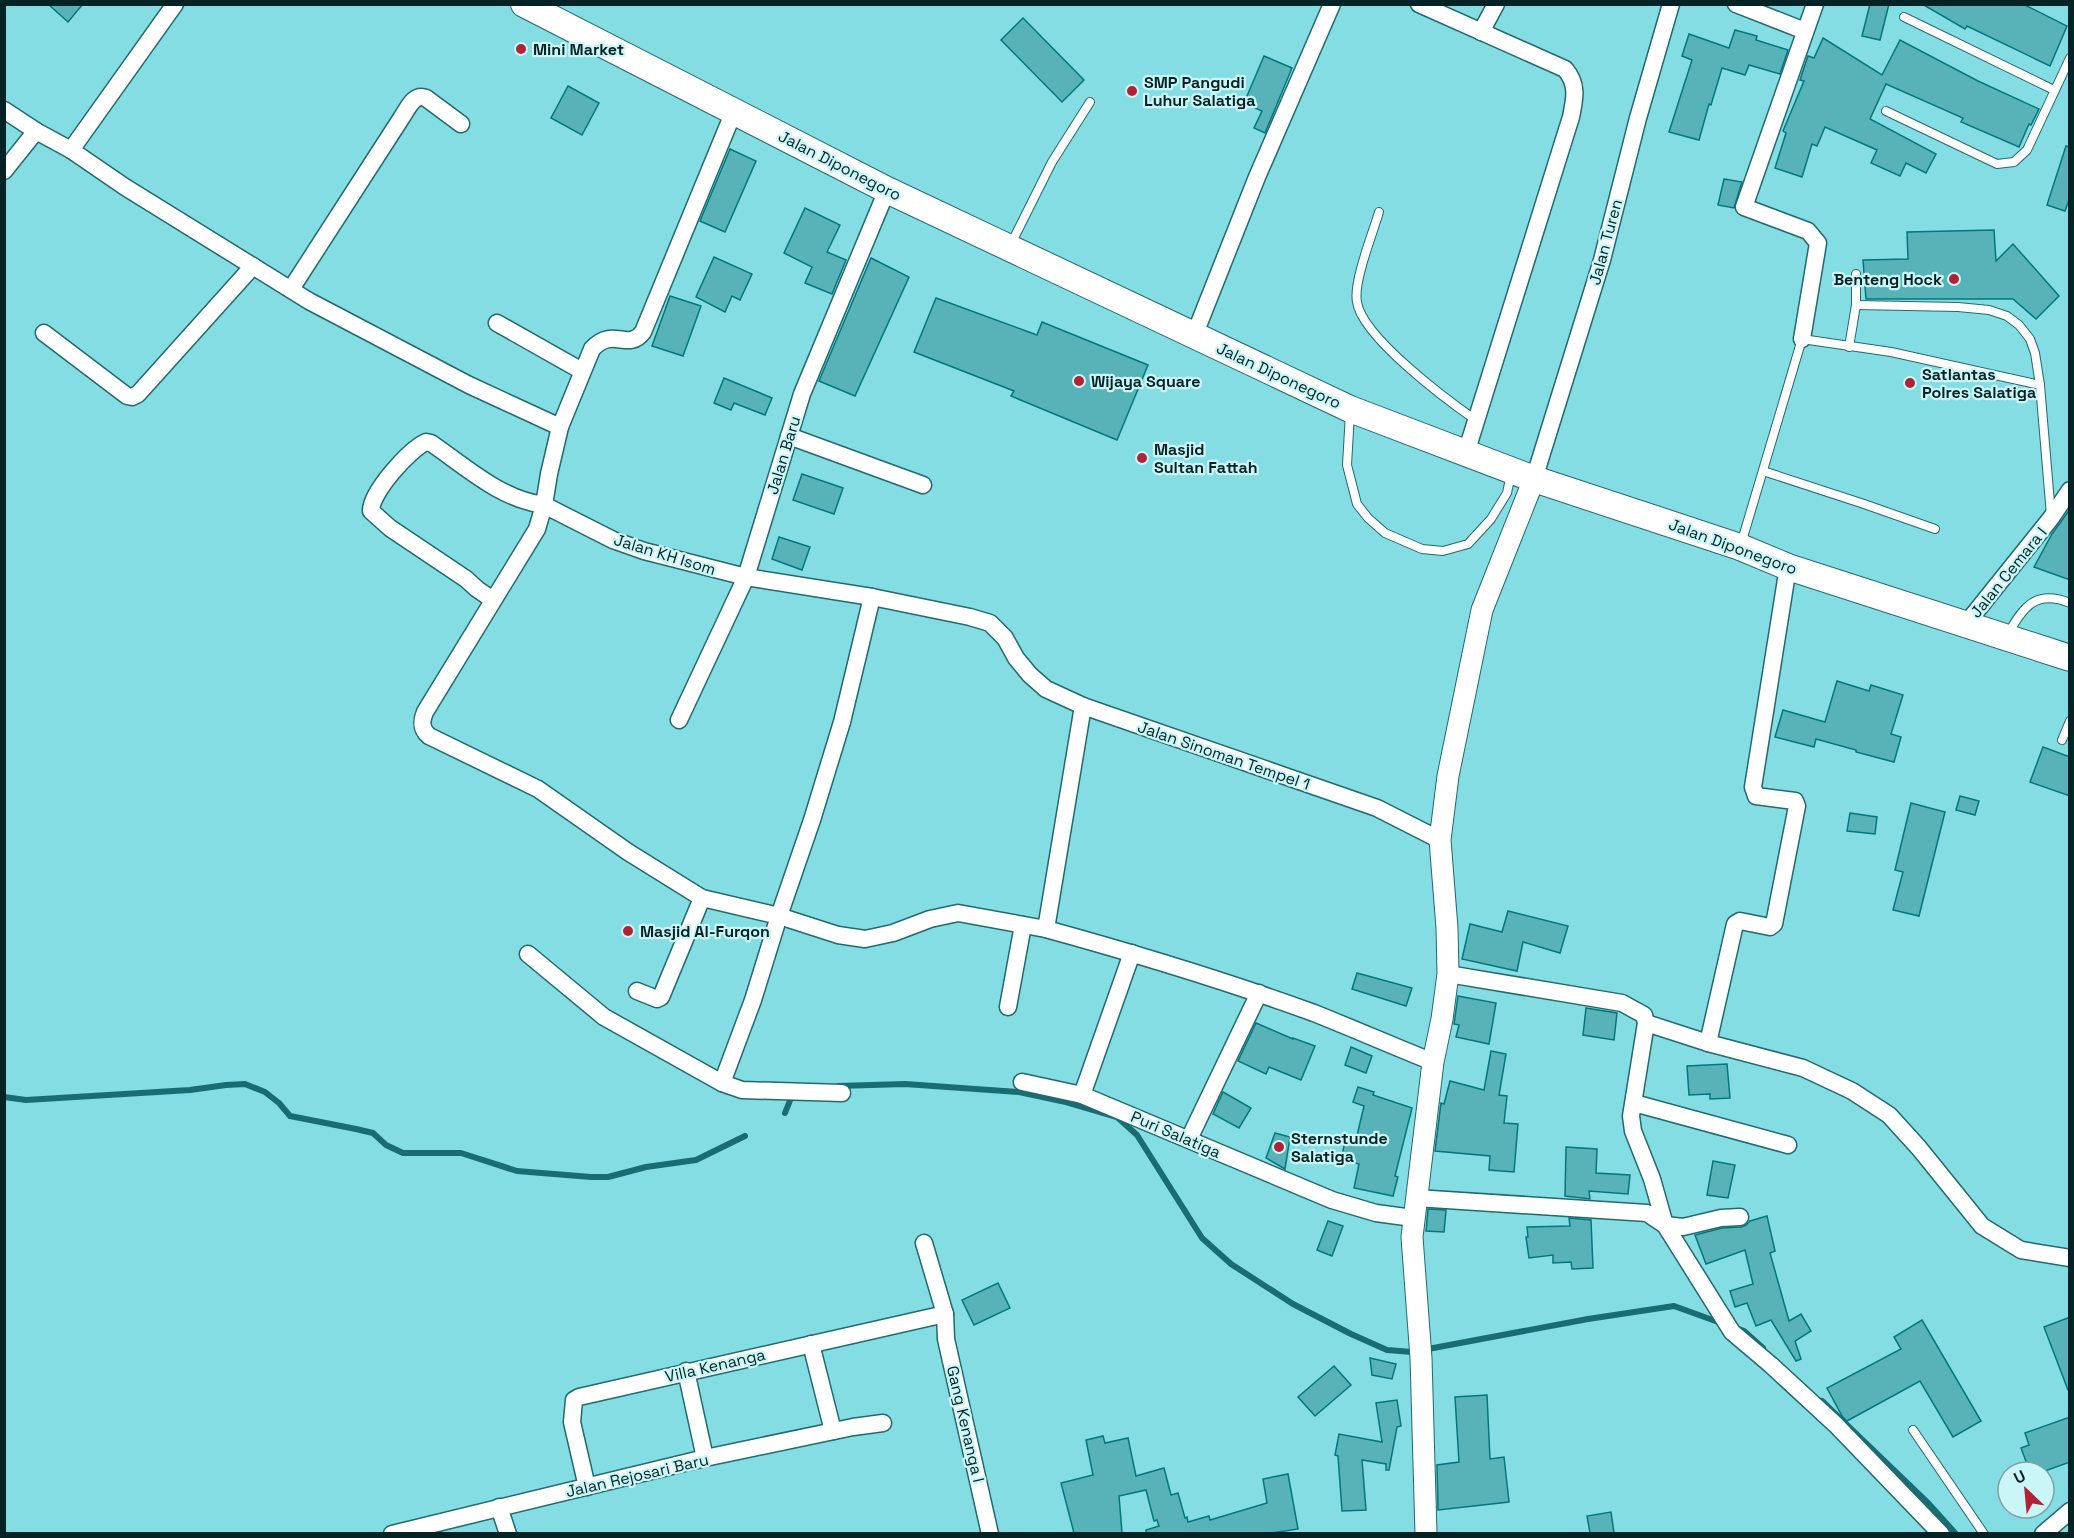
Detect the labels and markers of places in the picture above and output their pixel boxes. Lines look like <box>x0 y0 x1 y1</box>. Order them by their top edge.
place label: Mini Market <box>533 39 624 60</box>
marker: Mini Market <box>514 42 528 56</box>
place label: SMP Pangudi Luhur Salatiga <box>1144 72 1255 111</box>
marker: SMP Pangudi Luhur Salatiga <box>1125 84 1139 98</box>
place label: Benteng Hock <box>1833 269 1942 290</box>
marker: Benteng Hock <box>1947 272 1961 286</box>
place label: Satlantas Polres Salatiga <box>1922 364 2036 403</box>
place label: Wijaya Square <box>1091 371 1200 392</box>
marker: Wijaya Square <box>1072 374 1086 388</box>
marker: Satlantas Polres Salatiga <box>1903 376 1917 390</box>
place label: Masjid Sultan Fattah <box>1154 439 1258 478</box>
marker: Masjid Sultan Fattah <box>1135 451 1149 465</box>
place label: Masjid Al-Furqon <box>640 921 770 942</box>
marker: Masjid Al-Furqon <box>621 924 635 938</box>
place label: Sternstunde Salatiga <box>1291 1128 1388 1167</box>
marker: Sternstunde Salatiga <box>1272 1140 1286 1154</box>

